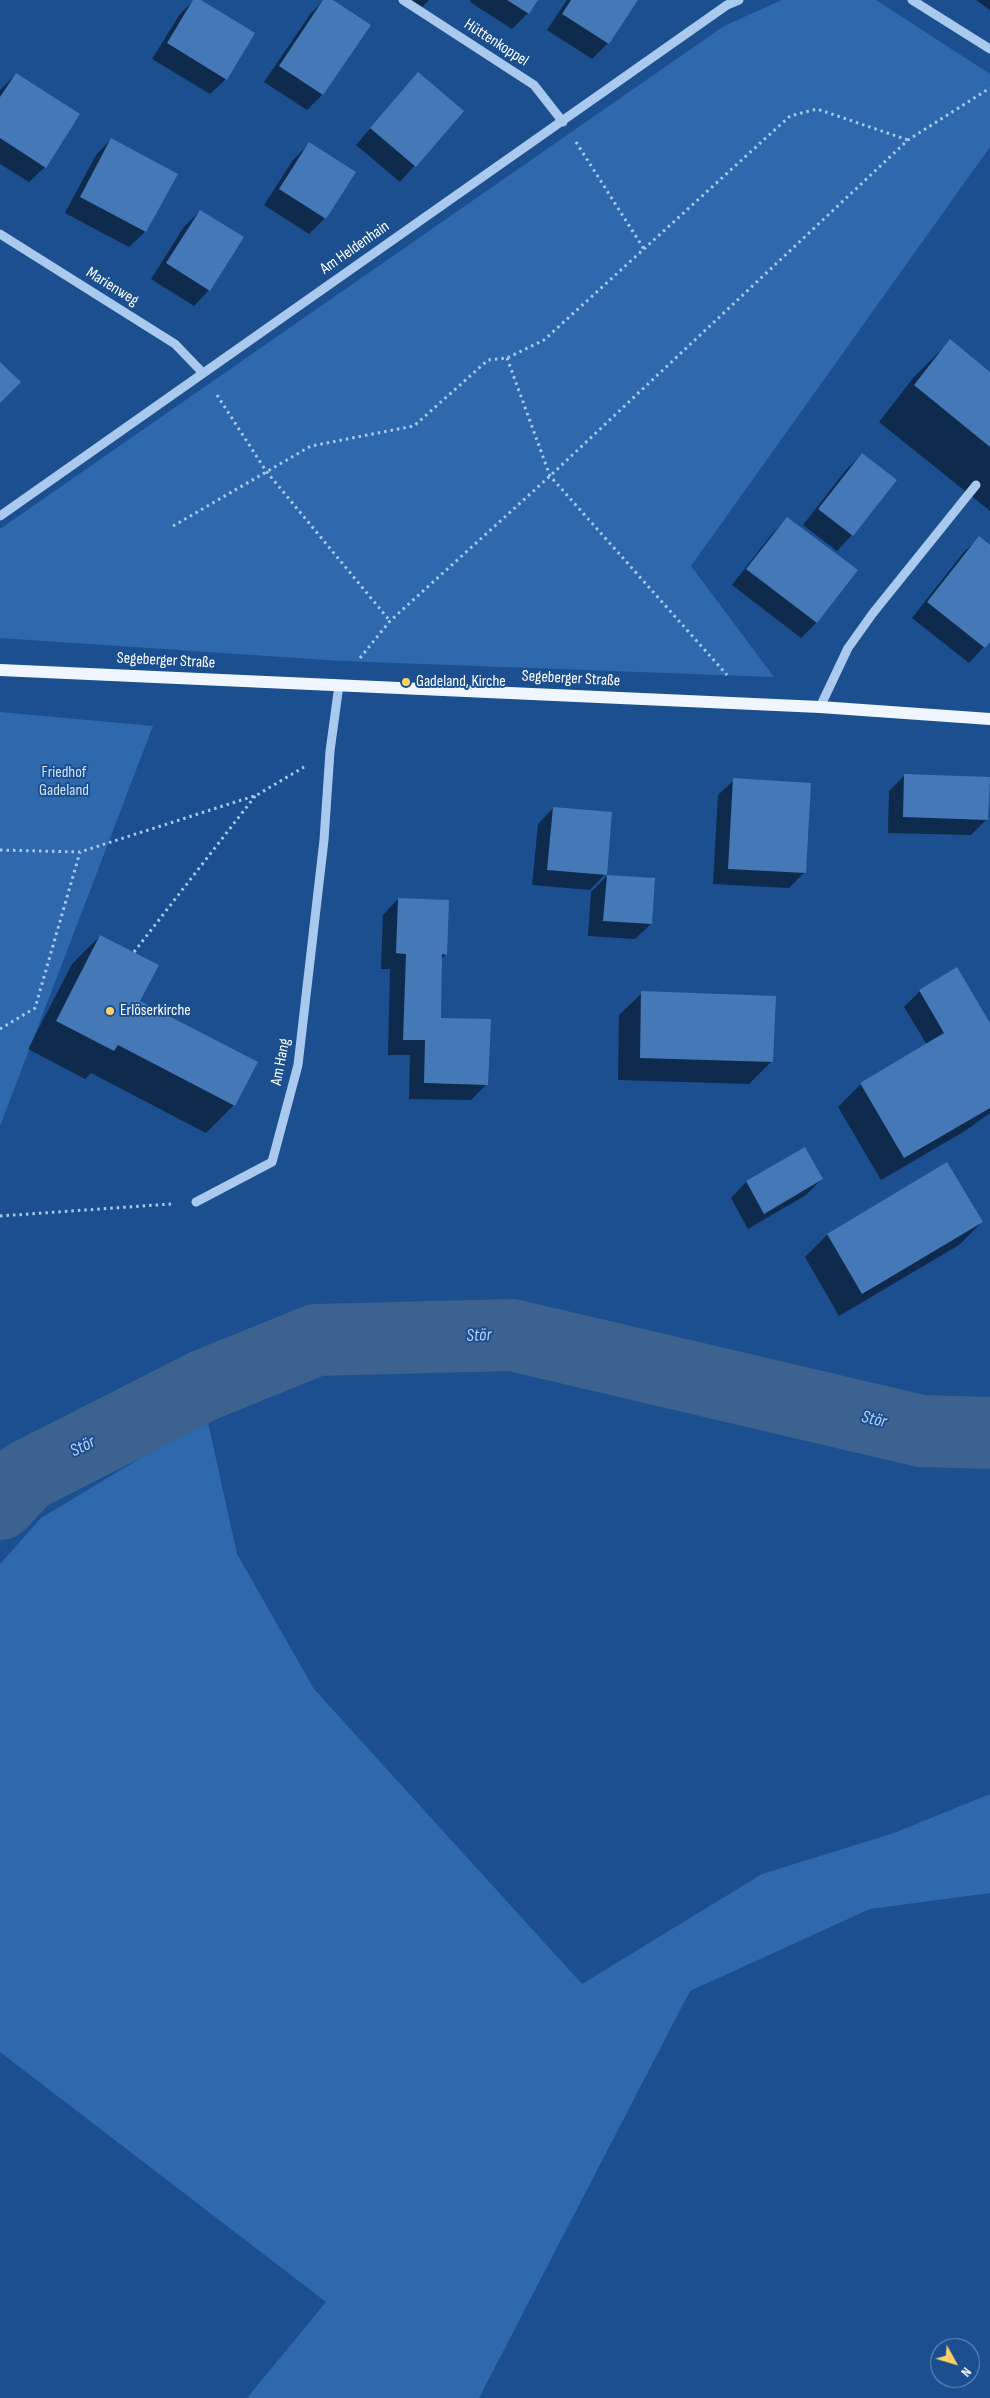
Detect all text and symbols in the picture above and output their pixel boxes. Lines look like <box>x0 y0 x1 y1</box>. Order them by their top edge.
street label: Hüttenkoppel <box>460 15 532 71</box>
street label: Am Heldenhain <box>317 217 393 279</box>
street label: Marienweg <box>82 263 142 311</box>
street label: Segeberger Straße <box>116 649 216 673</box>
street label: Segeberger Straße <box>521 667 621 691</box>
place label: Gadeland, Kirche <box>416 672 506 692</box>
marker: Gadeland, Kirche <box>400 676 412 688</box>
park label: Friedhof Gadeland <box>39 763 89 801</box>
place label: Erlöserkirche <box>120 1001 191 1021</box>
marker: Erlöserkirche <box>104 1005 116 1017</box>
street label: Am Hang <box>267 1037 295 1087</box>
water label: Stör <box>466 1325 492 1347</box>
water label: Stör <box>859 1407 889 1433</box>
water label: Stör <box>67 1432 99 1462</box>
north arrow <box>930 2338 980 2388</box>
text: N <box>957 2364 975 2380</box>

